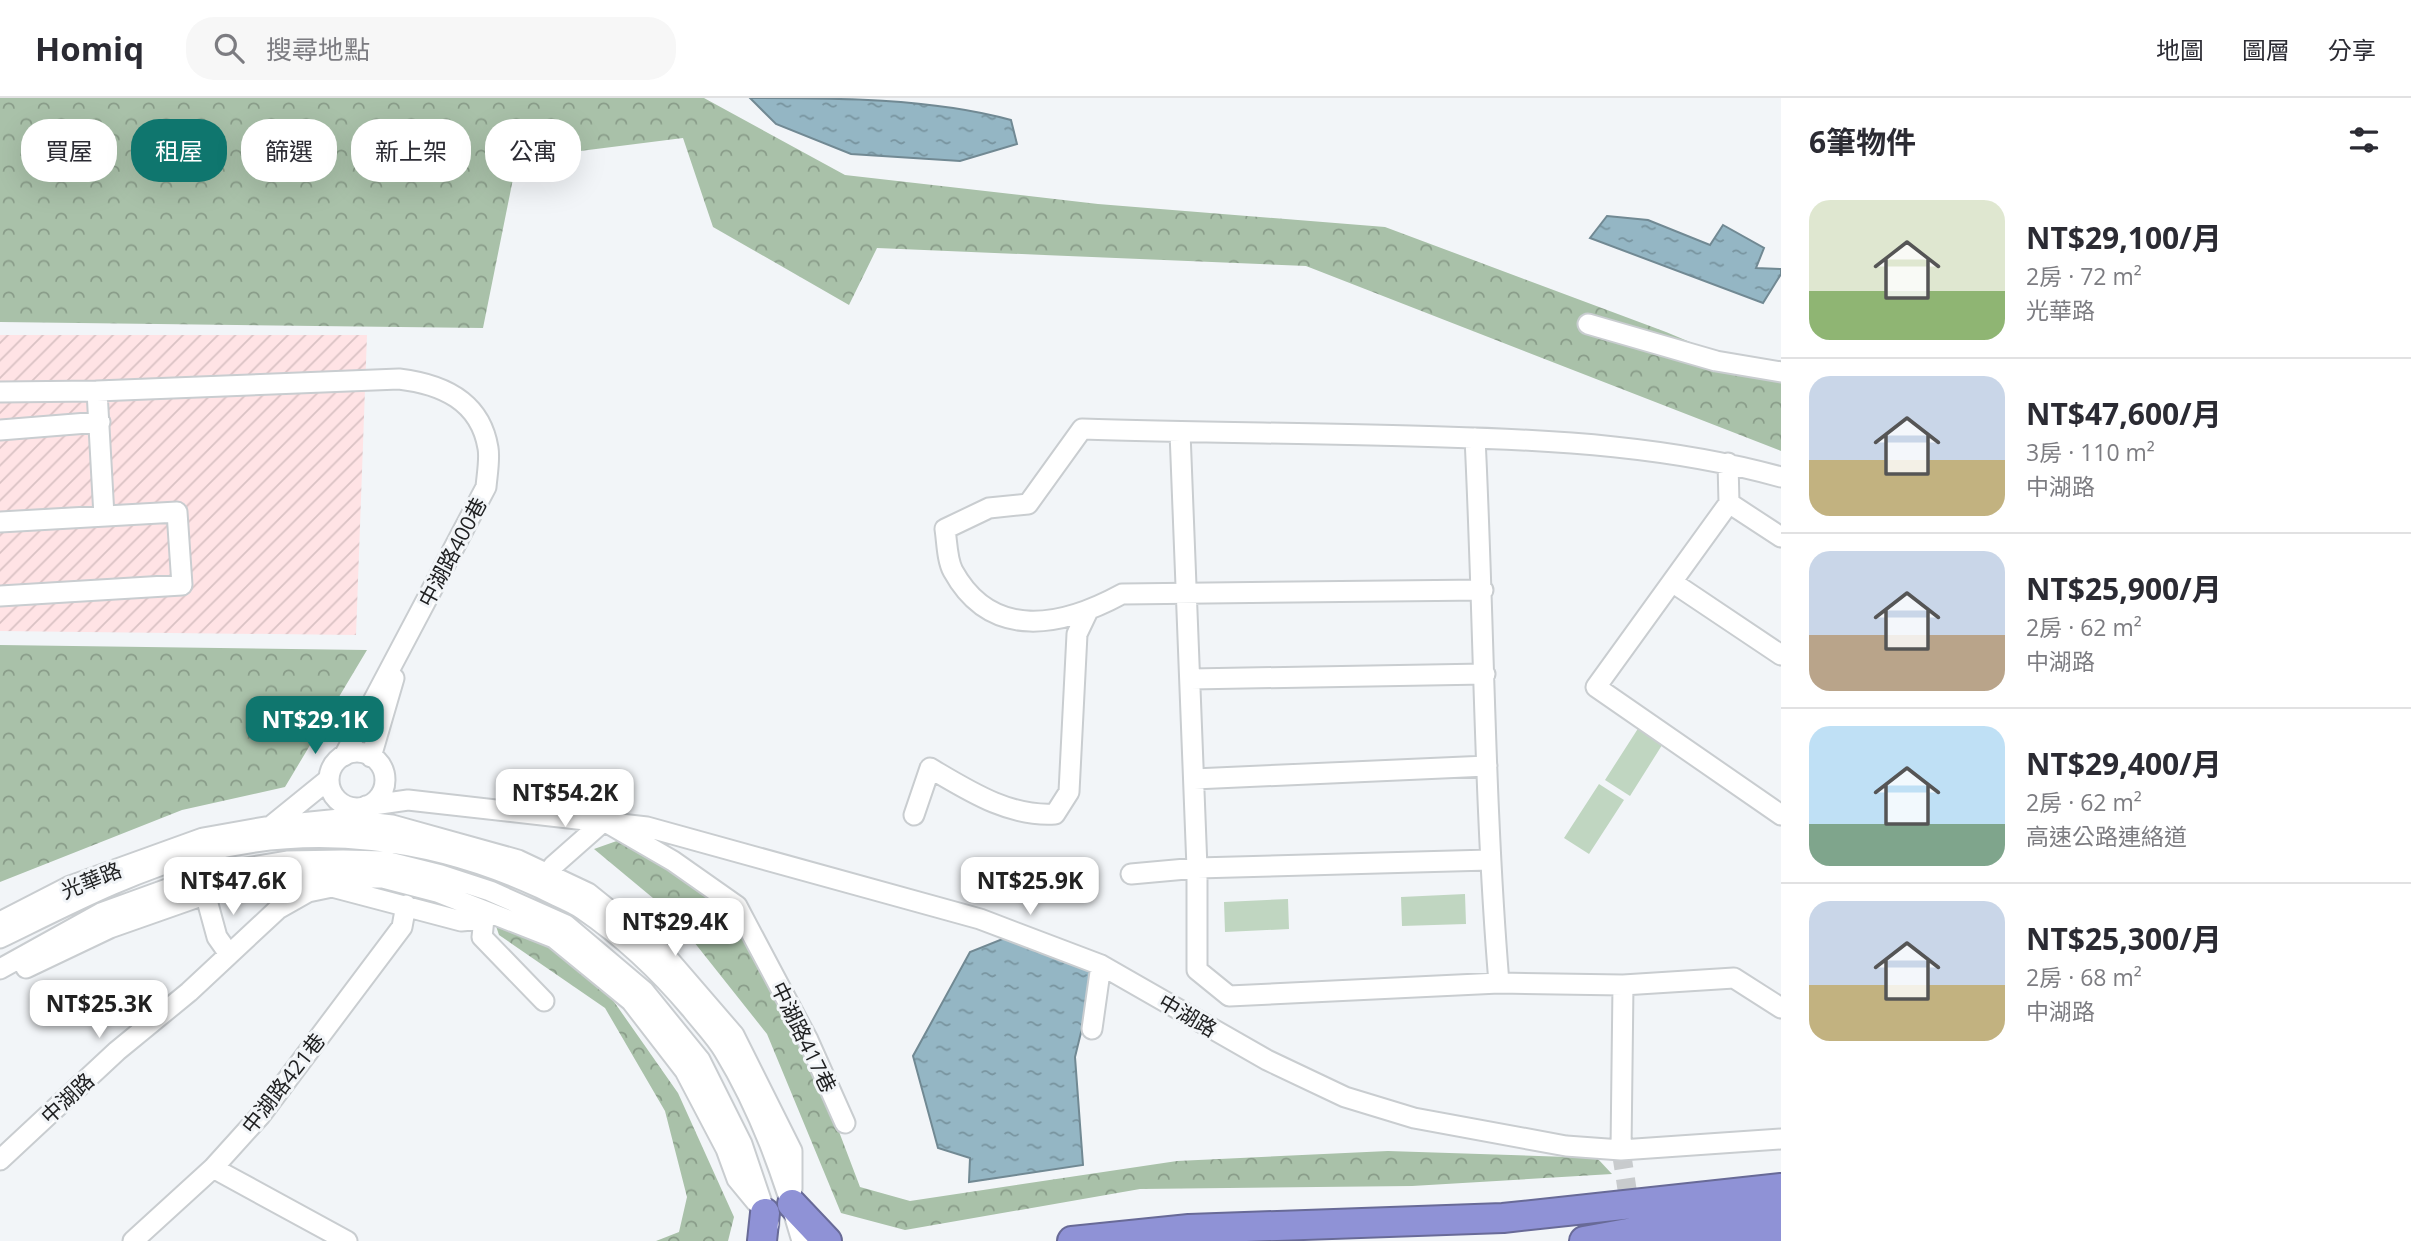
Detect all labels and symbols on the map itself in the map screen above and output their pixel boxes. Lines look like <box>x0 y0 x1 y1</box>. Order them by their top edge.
street label: 中湖路400巷 <box>411 492 493 612</box>
pin: NT$29.1K <box>243 696 387 756</box>
pin: NT$54.2K <box>493 770 637 829</box>
street label: 光華路 <box>57 855 125 905</box>
pin: NT$47.6K <box>161 858 305 917</box>
pin: NT$25.9K <box>958 858 1102 917</box>
pin: NT$29.4K <box>603 898 747 958</box>
street label: 中湖路417巷 <box>765 977 843 1097</box>
pin: NT$25.3K <box>27 981 171 1040</box>
street label: 中湖路 <box>1154 987 1222 1043</box>
street label: 中湖路421巷 <box>235 1027 331 1139</box>
street label: 中湖路 <box>34 1066 100 1130</box>

